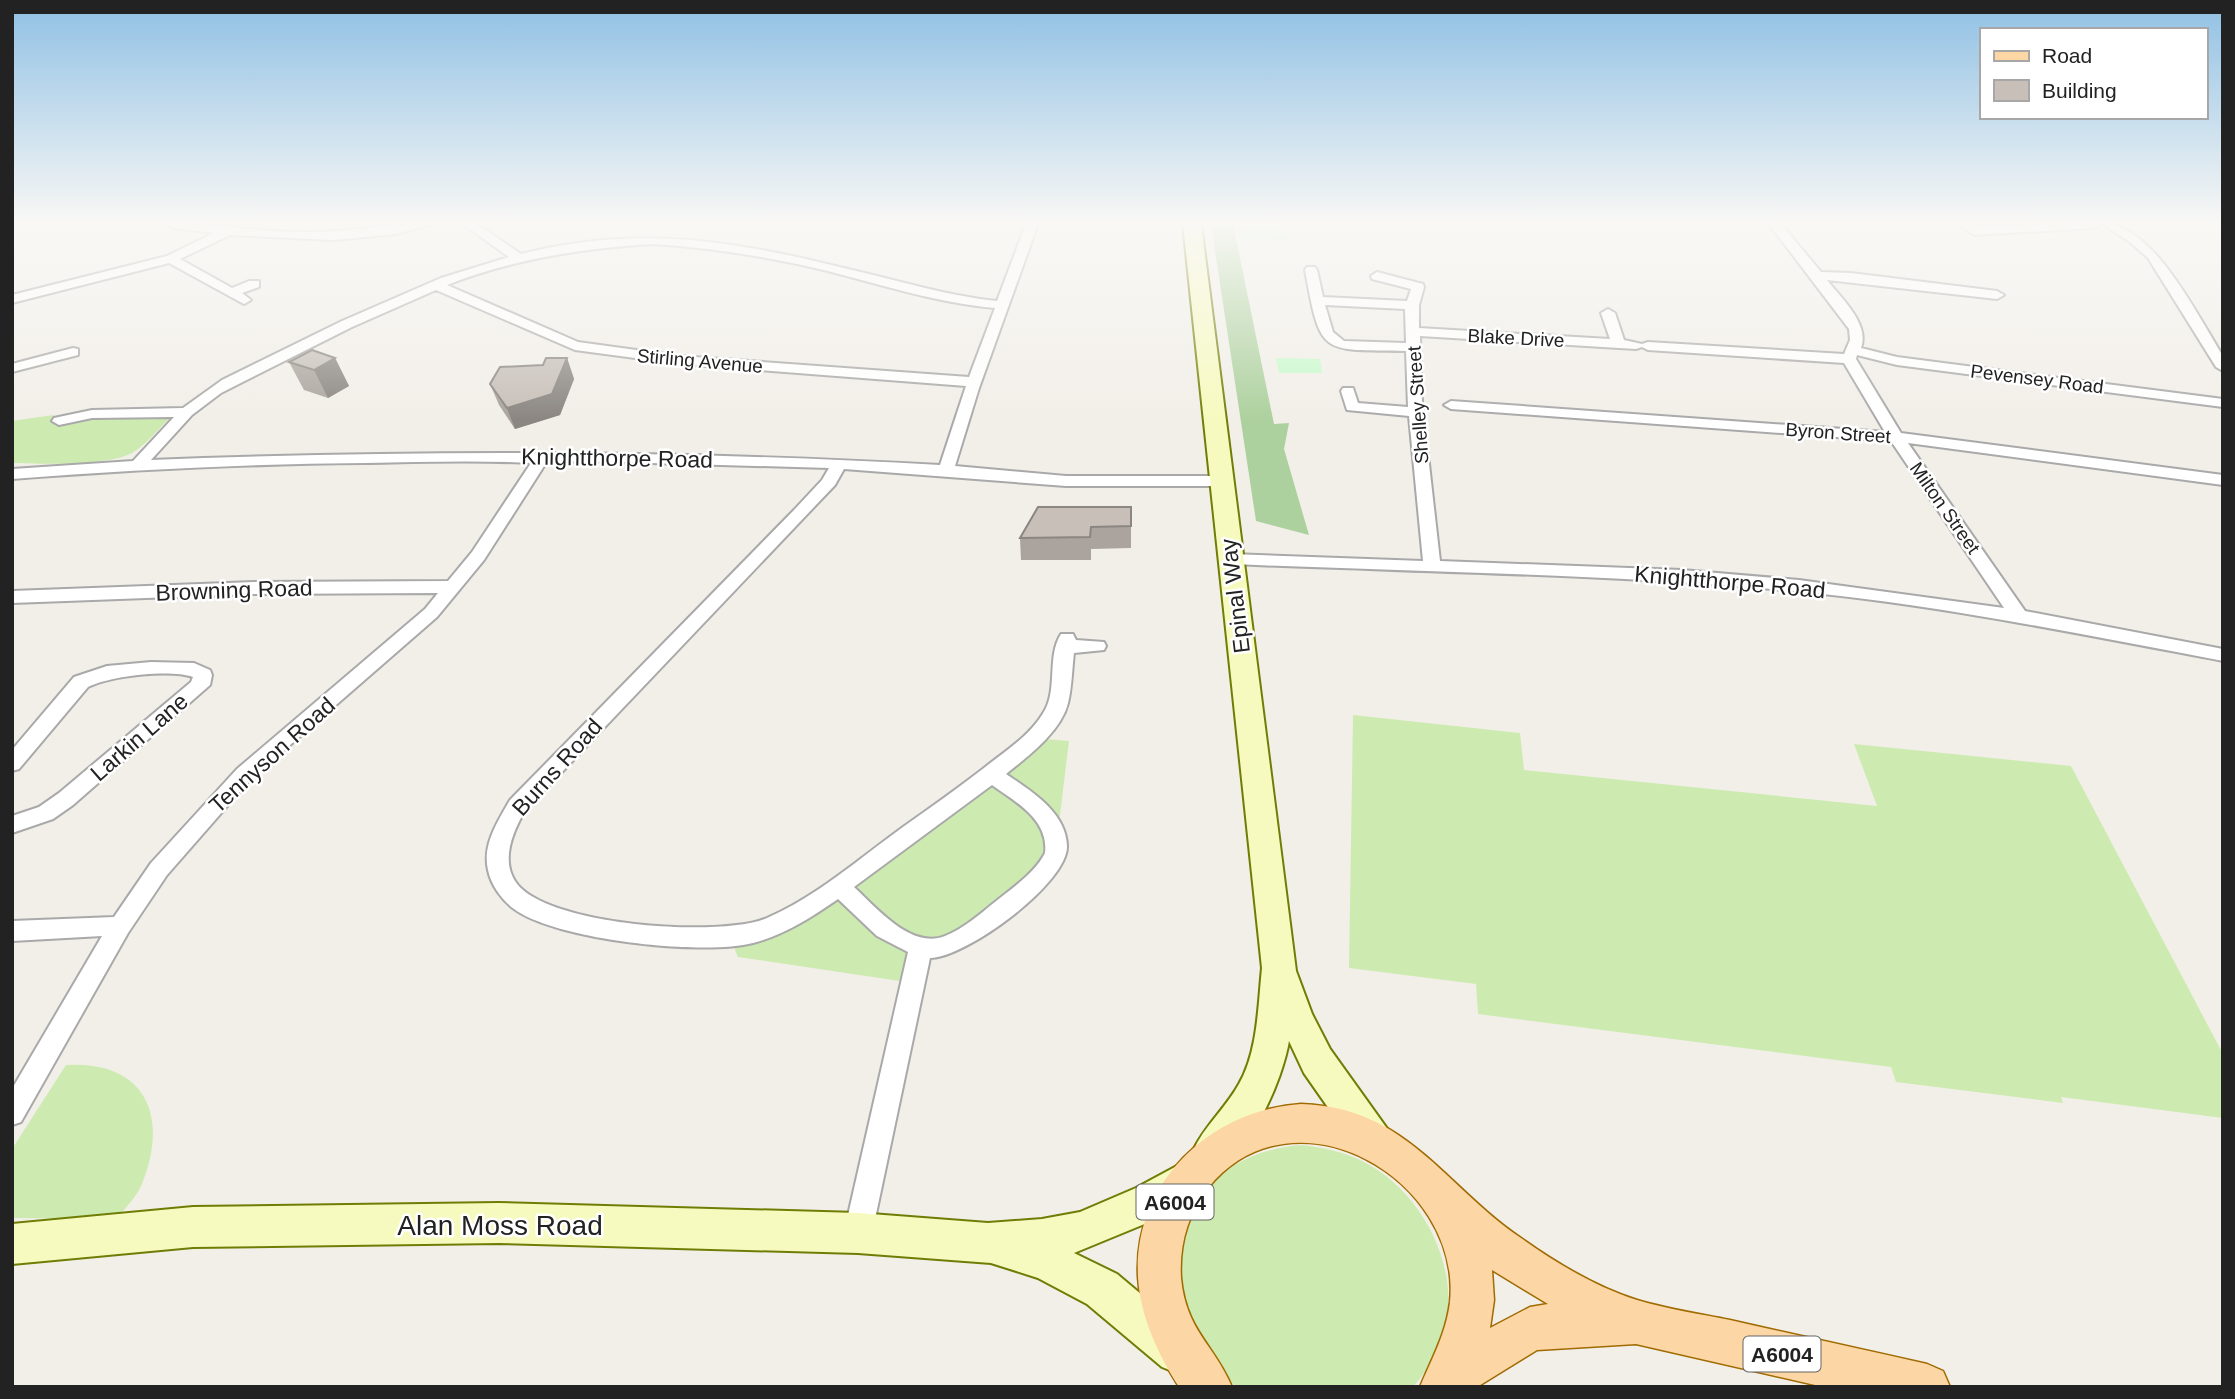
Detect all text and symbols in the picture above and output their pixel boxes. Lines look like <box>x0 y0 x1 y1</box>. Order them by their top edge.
legend <box>1980 28 2207 119</box>
text: Road <box>2042 44 2092 67</box>
text: Building <box>2042 79 2117 102</box>
street label: Blake Drive <box>1467 325 1565 351</box>
street label: Stirling Avenue <box>636 345 764 377</box>
street label: Shelley Street <box>1403 345 1433 465</box>
street label: Pevensey Road <box>1969 360 2105 398</box>
street label: Byron Street <box>1785 419 1892 447</box>
street label: Knightthorpe Road <box>521 443 713 473</box>
street label: Milton Street <box>1906 458 1985 558</box>
street label: Epinal Way <box>1215 537 1255 655</box>
street label: Knightthorpe Road <box>1633 561 1827 603</box>
street label: Browning Road <box>155 574 313 606</box>
street label: Larkin Lane <box>85 688 193 786</box>
street label: Tennyson Road <box>204 692 340 818</box>
street label: Burns Road <box>507 713 607 821</box>
road number: A6004 <box>1136 1184 1214 1220</box>
street label: Alan Moss Road <box>397 1210 603 1241</box>
road number: A6004 <box>1744 1336 1820 1372</box>

